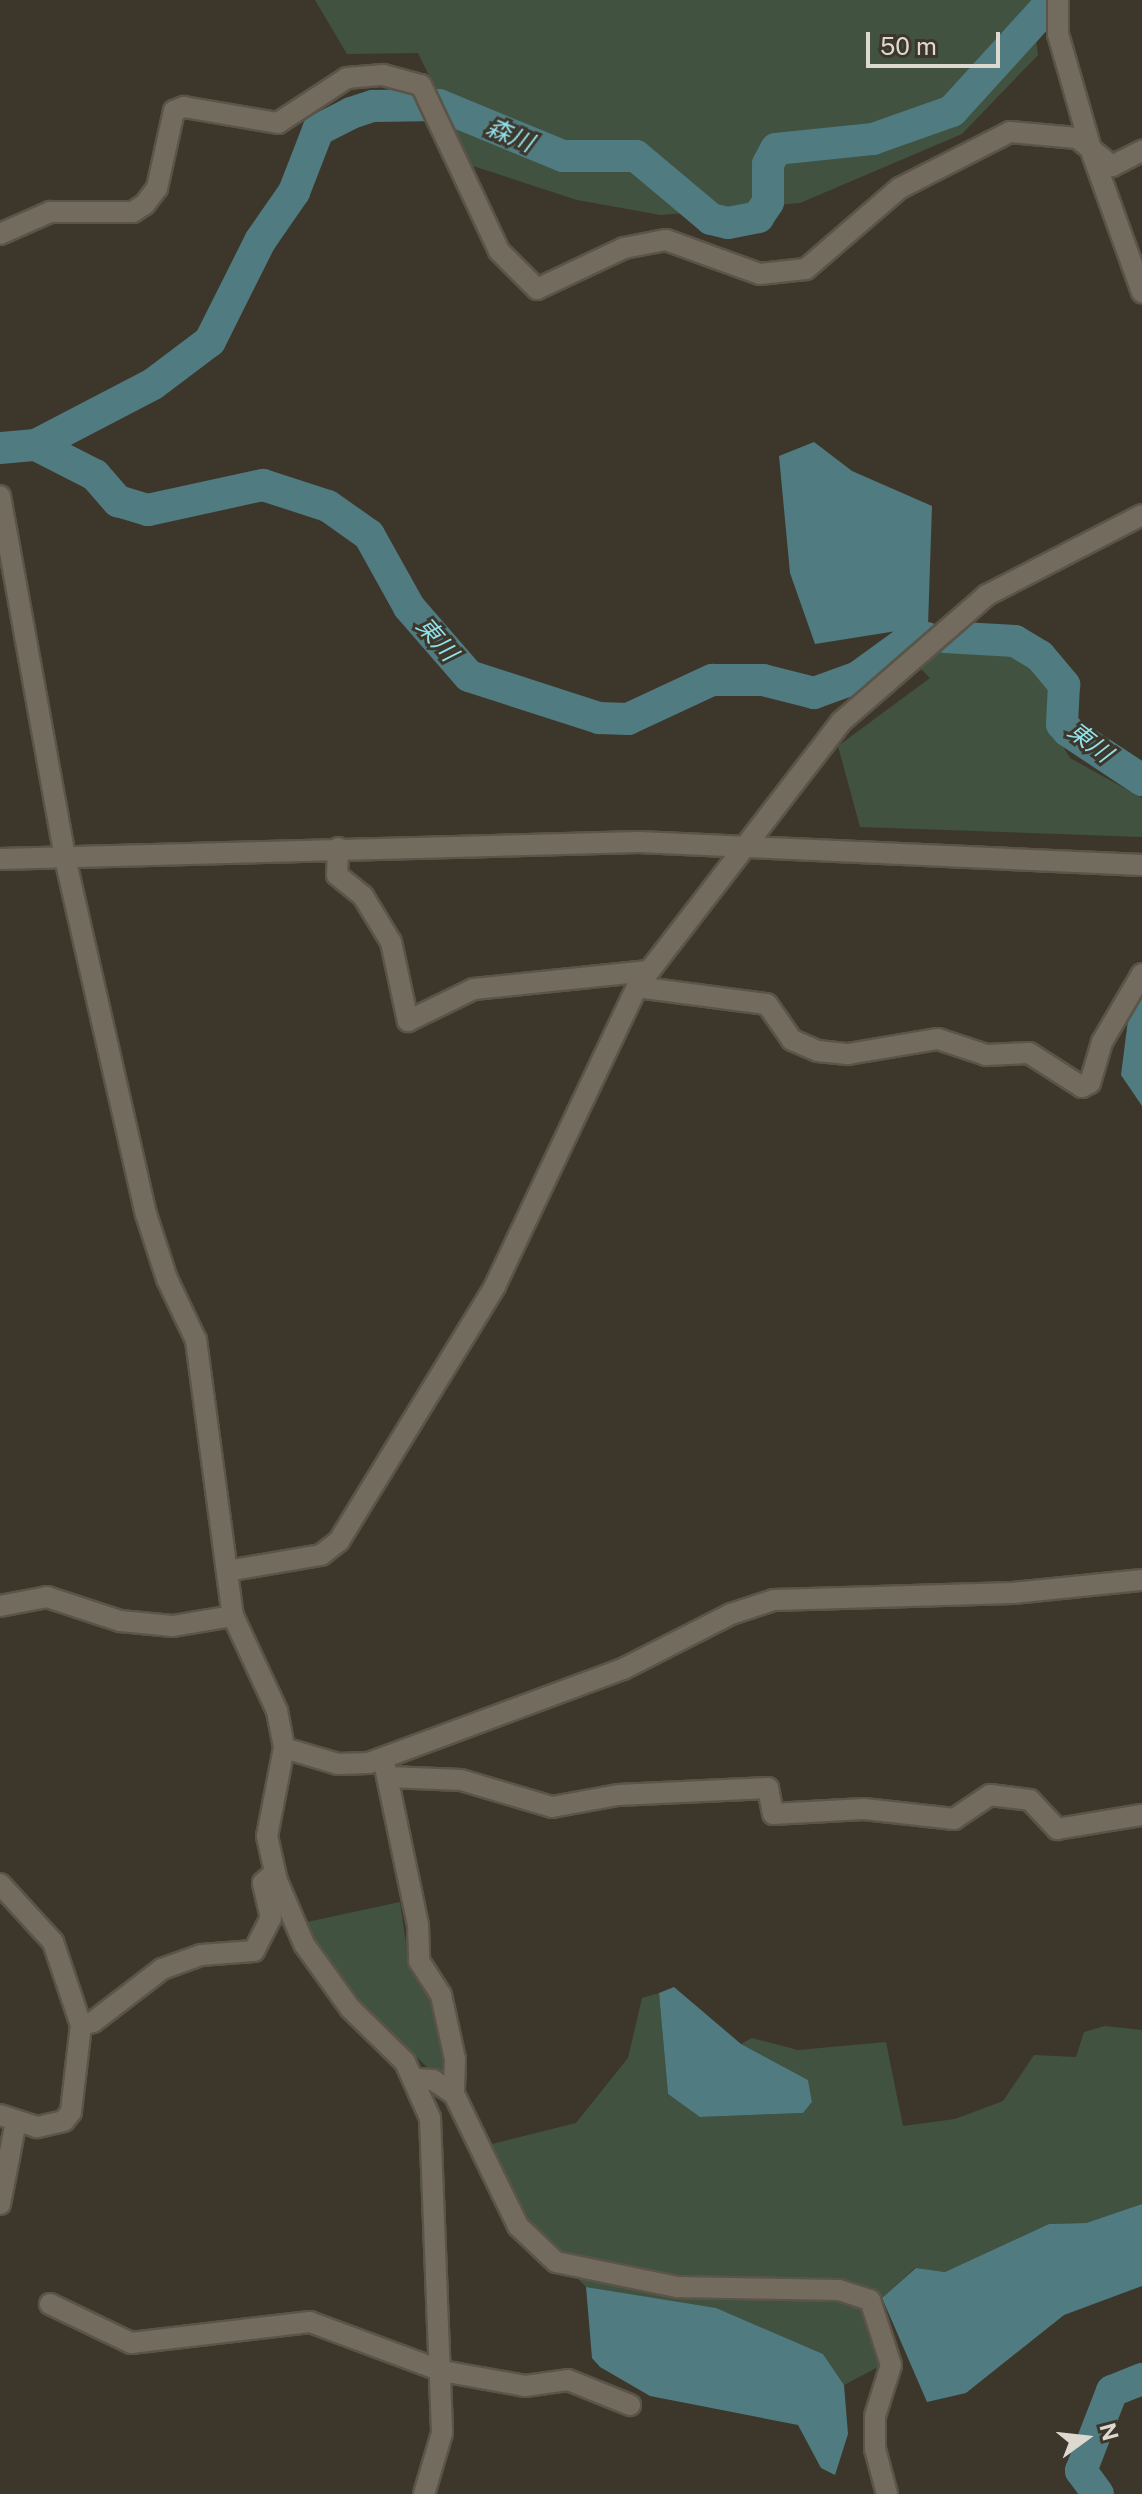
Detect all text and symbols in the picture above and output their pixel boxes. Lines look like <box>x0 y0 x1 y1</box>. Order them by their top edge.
scale bar <box>870 16 1004 66</box>
text: 50 m <box>880 32 937 60</box>
water label: 森川 <box>482 112 538 158</box>
water label: 東川 <box>410 611 464 667</box>
water label: 東川 <box>1062 716 1118 768</box>
north arrow <box>1046 2398 1126 2478</box>
text: N <box>1094 2420 1124 2443</box>

